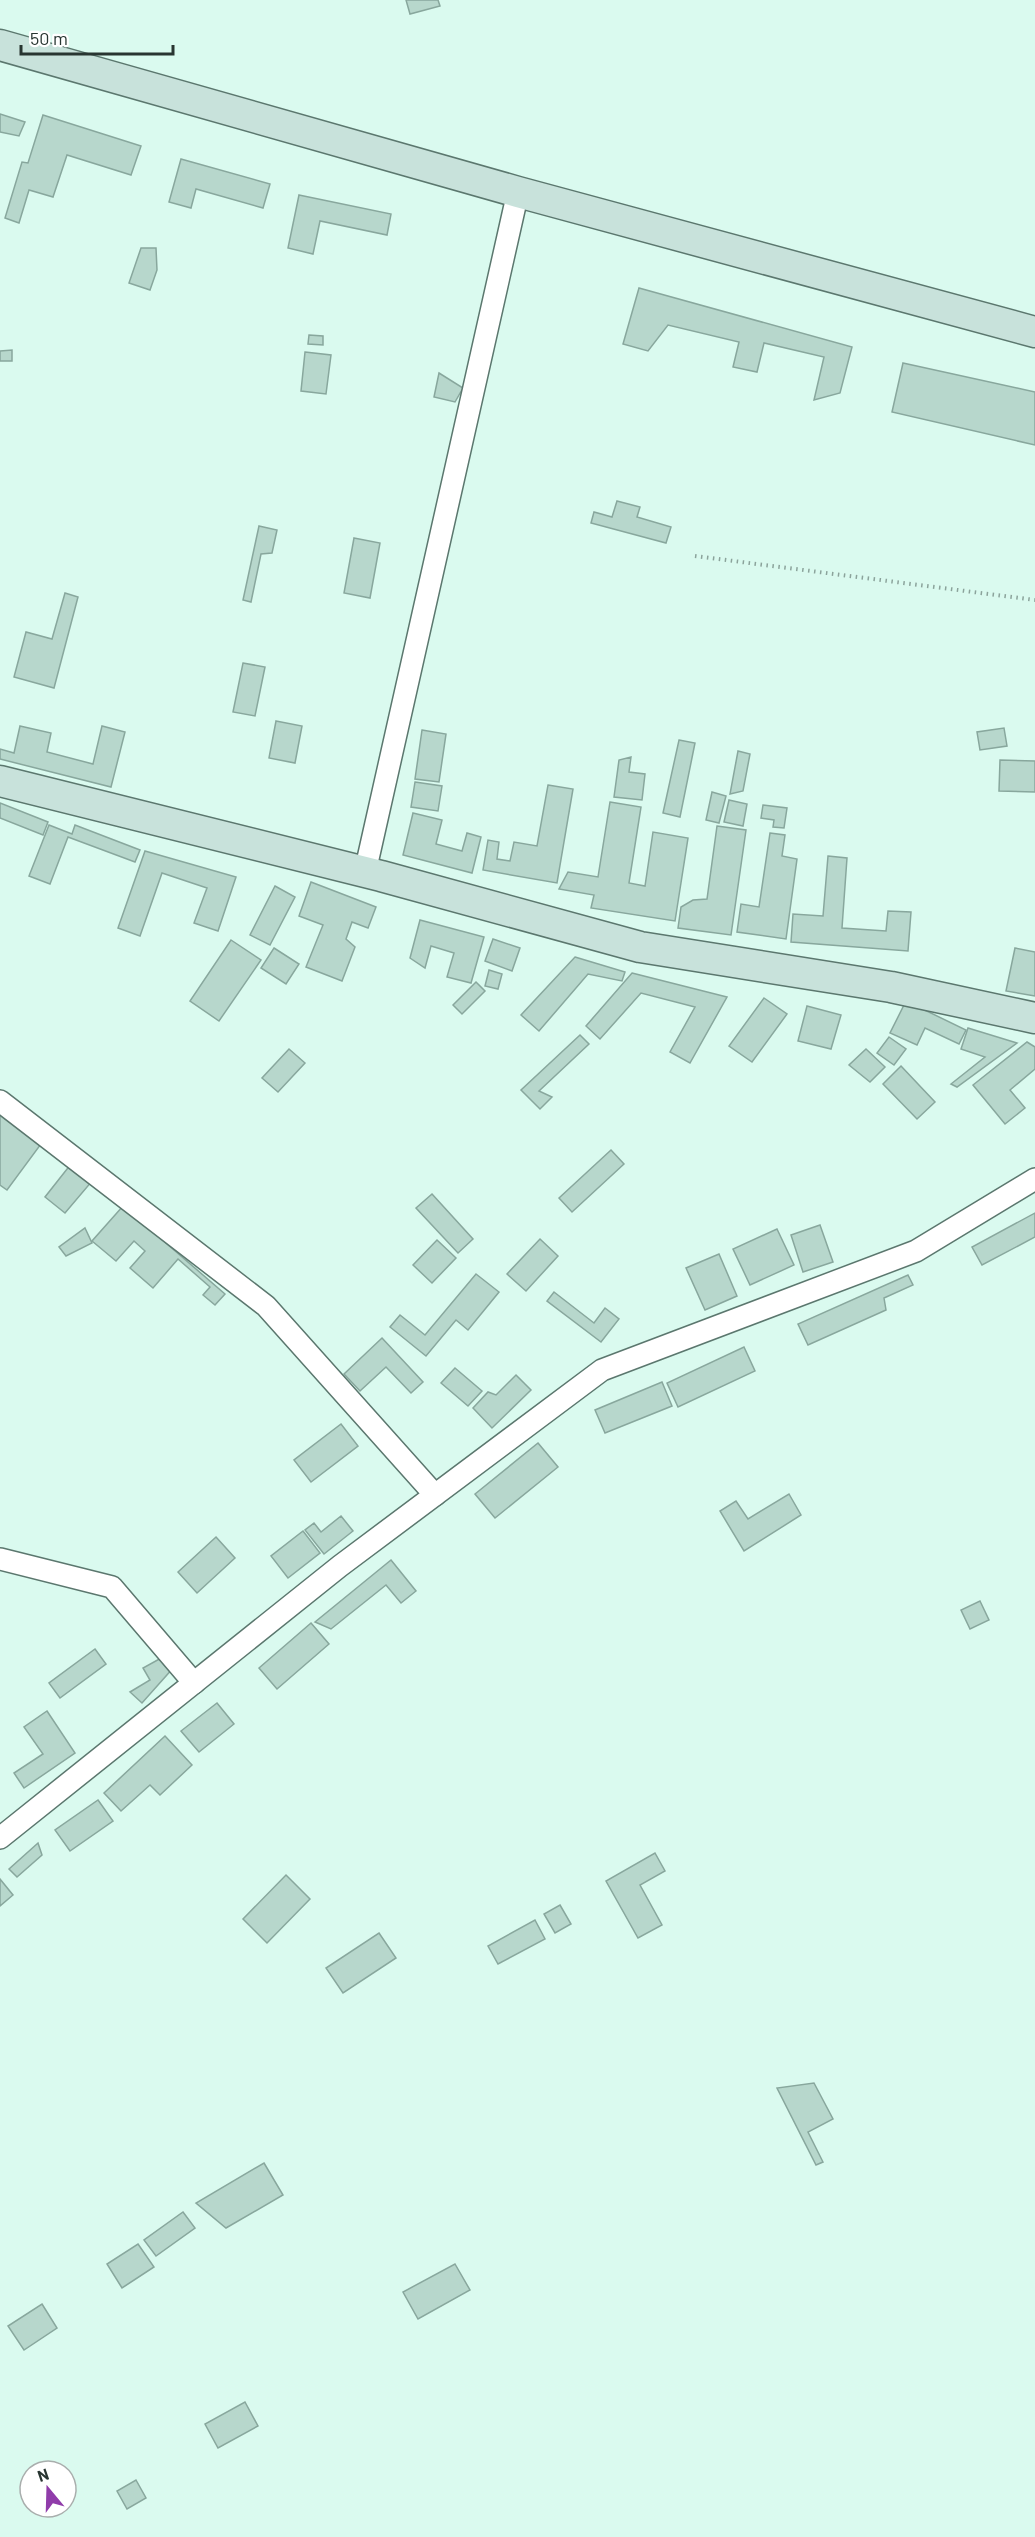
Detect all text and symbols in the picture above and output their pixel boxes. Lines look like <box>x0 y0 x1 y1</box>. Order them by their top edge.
scale bar <box>21 18 172 56</box>
text: 50 m <box>30 27 68 49</box>
north arrow <box>18 2459 78 2519</box>
text: N <box>35 2464 51 2485</box>

